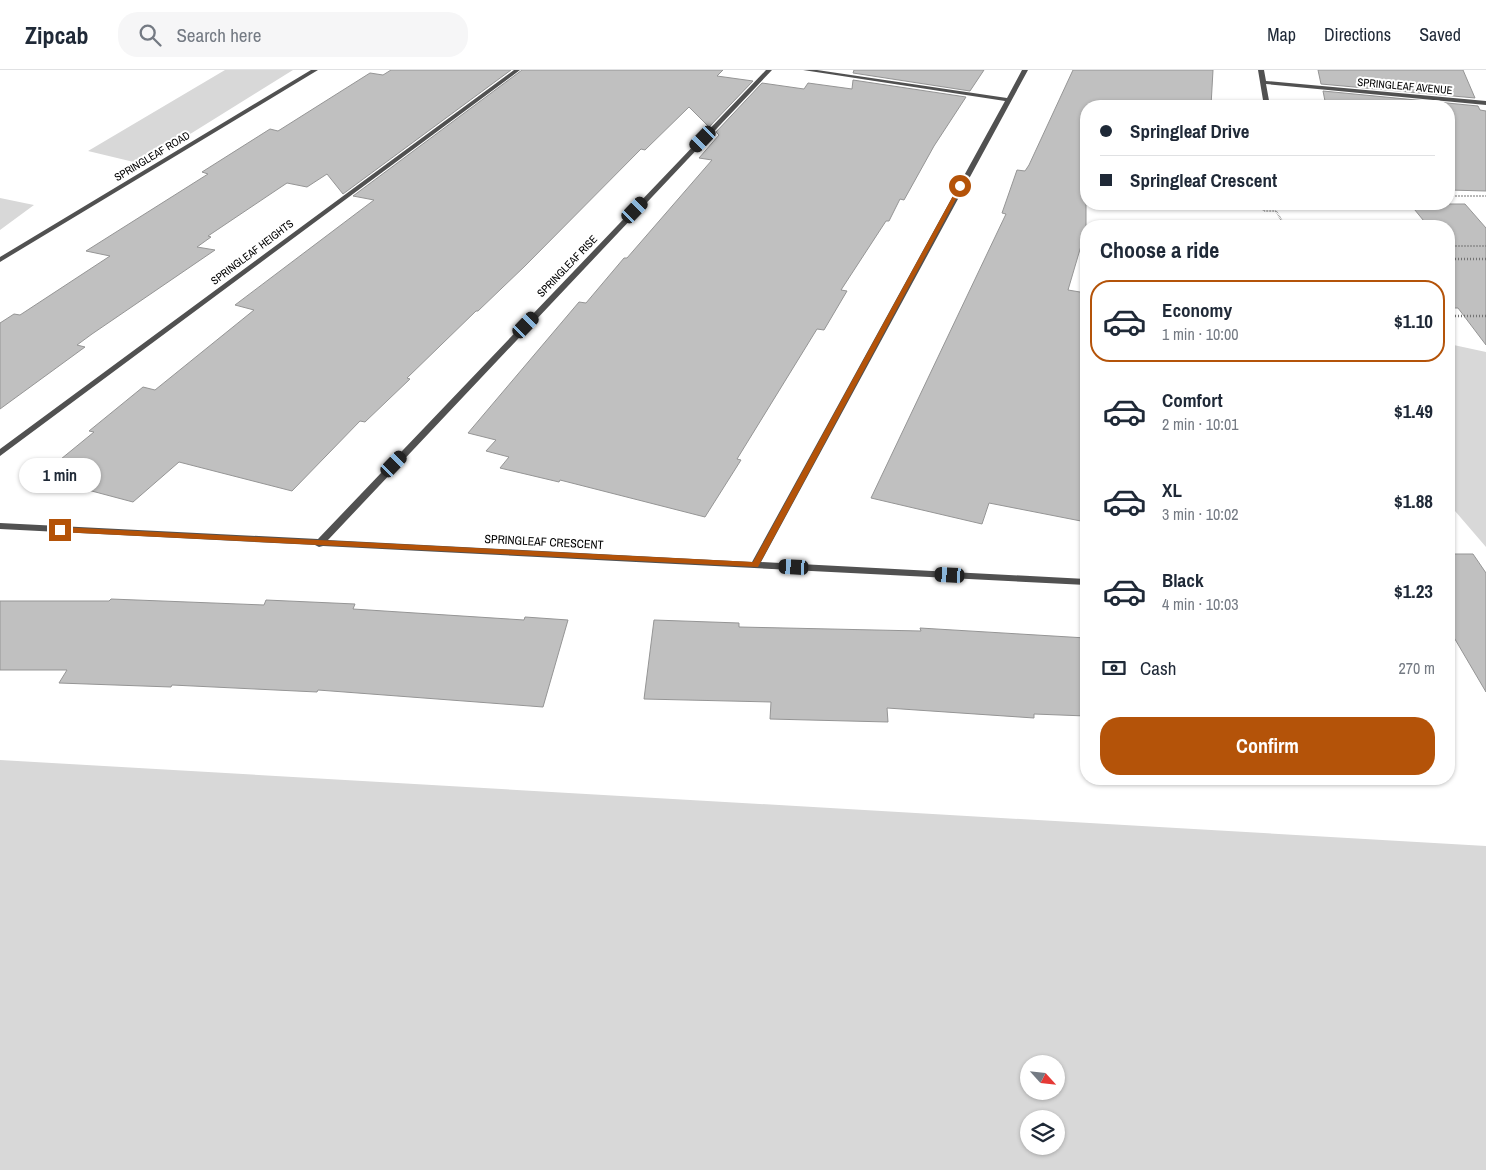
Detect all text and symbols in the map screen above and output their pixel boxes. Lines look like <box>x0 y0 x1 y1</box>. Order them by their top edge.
search box <box>118 12 468 57</box>
text: Zipcab <box>25 19 88 51</box>
icon: search <box>136 21 164 49</box>
text: Search here <box>176 22 261 48</box>
text: Map <box>1267 22 1296 47</box>
text: Directions <box>1324 22 1391 47</box>
text: Saved <box>1419 22 1461 47</box>
street label: SPRINGLEAF AVENUE <box>1357 75 1453 97</box>
text: Springleaf Drive <box>1130 118 1250 144</box>
car <box>687 123 718 155</box>
street label: SPRINGLEAF ROAD <box>112 128 192 184</box>
text: Springleaf Crescent <box>1130 167 1277 193</box>
route start <box>949 175 971 197</box>
car <box>619 194 650 226</box>
street label: SPRINGLEAF HEIGHTS <box>208 216 296 288</box>
street label: SPRINGLEAF RISE <box>534 232 600 300</box>
text: Choose a ride <box>1100 235 1219 265</box>
text: Economy <box>1162 297 1232 323</box>
icon: car <box>1102 299 1147 344</box>
text: $1.10 <box>1394 308 1433 334</box>
car <box>510 309 541 341</box>
text: 1 min · 10:00 <box>1162 323 1239 345</box>
text: Comfort <box>1162 387 1223 413</box>
icon: car <box>1102 389 1147 434</box>
text: $1.49 <box>1394 398 1433 424</box>
text: 2 min · 10:01 <box>1162 413 1239 435</box>
car <box>378 448 409 480</box>
callout: 1 min <box>19 458 101 492</box>
text: 1 min <box>43 464 77 486</box>
text: XL <box>1162 477 1182 503</box>
icon: car <box>1102 479 1147 524</box>
text: $1.88 <box>1394 488 1433 514</box>
text: 3 min · 10:02 <box>1162 503 1239 525</box>
route end <box>49 519 71 541</box>
street label: SPRINGLEAF CRESCENT <box>484 531 604 553</box>
car <box>778 559 809 575</box>
car <box>934 567 965 583</box>
text: Black <box>1162 567 1204 593</box>
icon: car <box>1102 569 1147 614</box>
text: $1.23 <box>1394 578 1433 604</box>
text: 4 min · 10:03 <box>1162 593 1239 615</box>
icon: cash <box>1100 654 1128 682</box>
text: Cash <box>1140 655 1176 681</box>
text: 270 m <box>1399 657 1435 679</box>
button: Confirm <box>1100 717 1435 775</box>
north arrow <box>1020 1055 1065 1100</box>
map controls <box>1020 1055 1065 1155</box>
button: layers <box>1020 1110 1065 1155</box>

